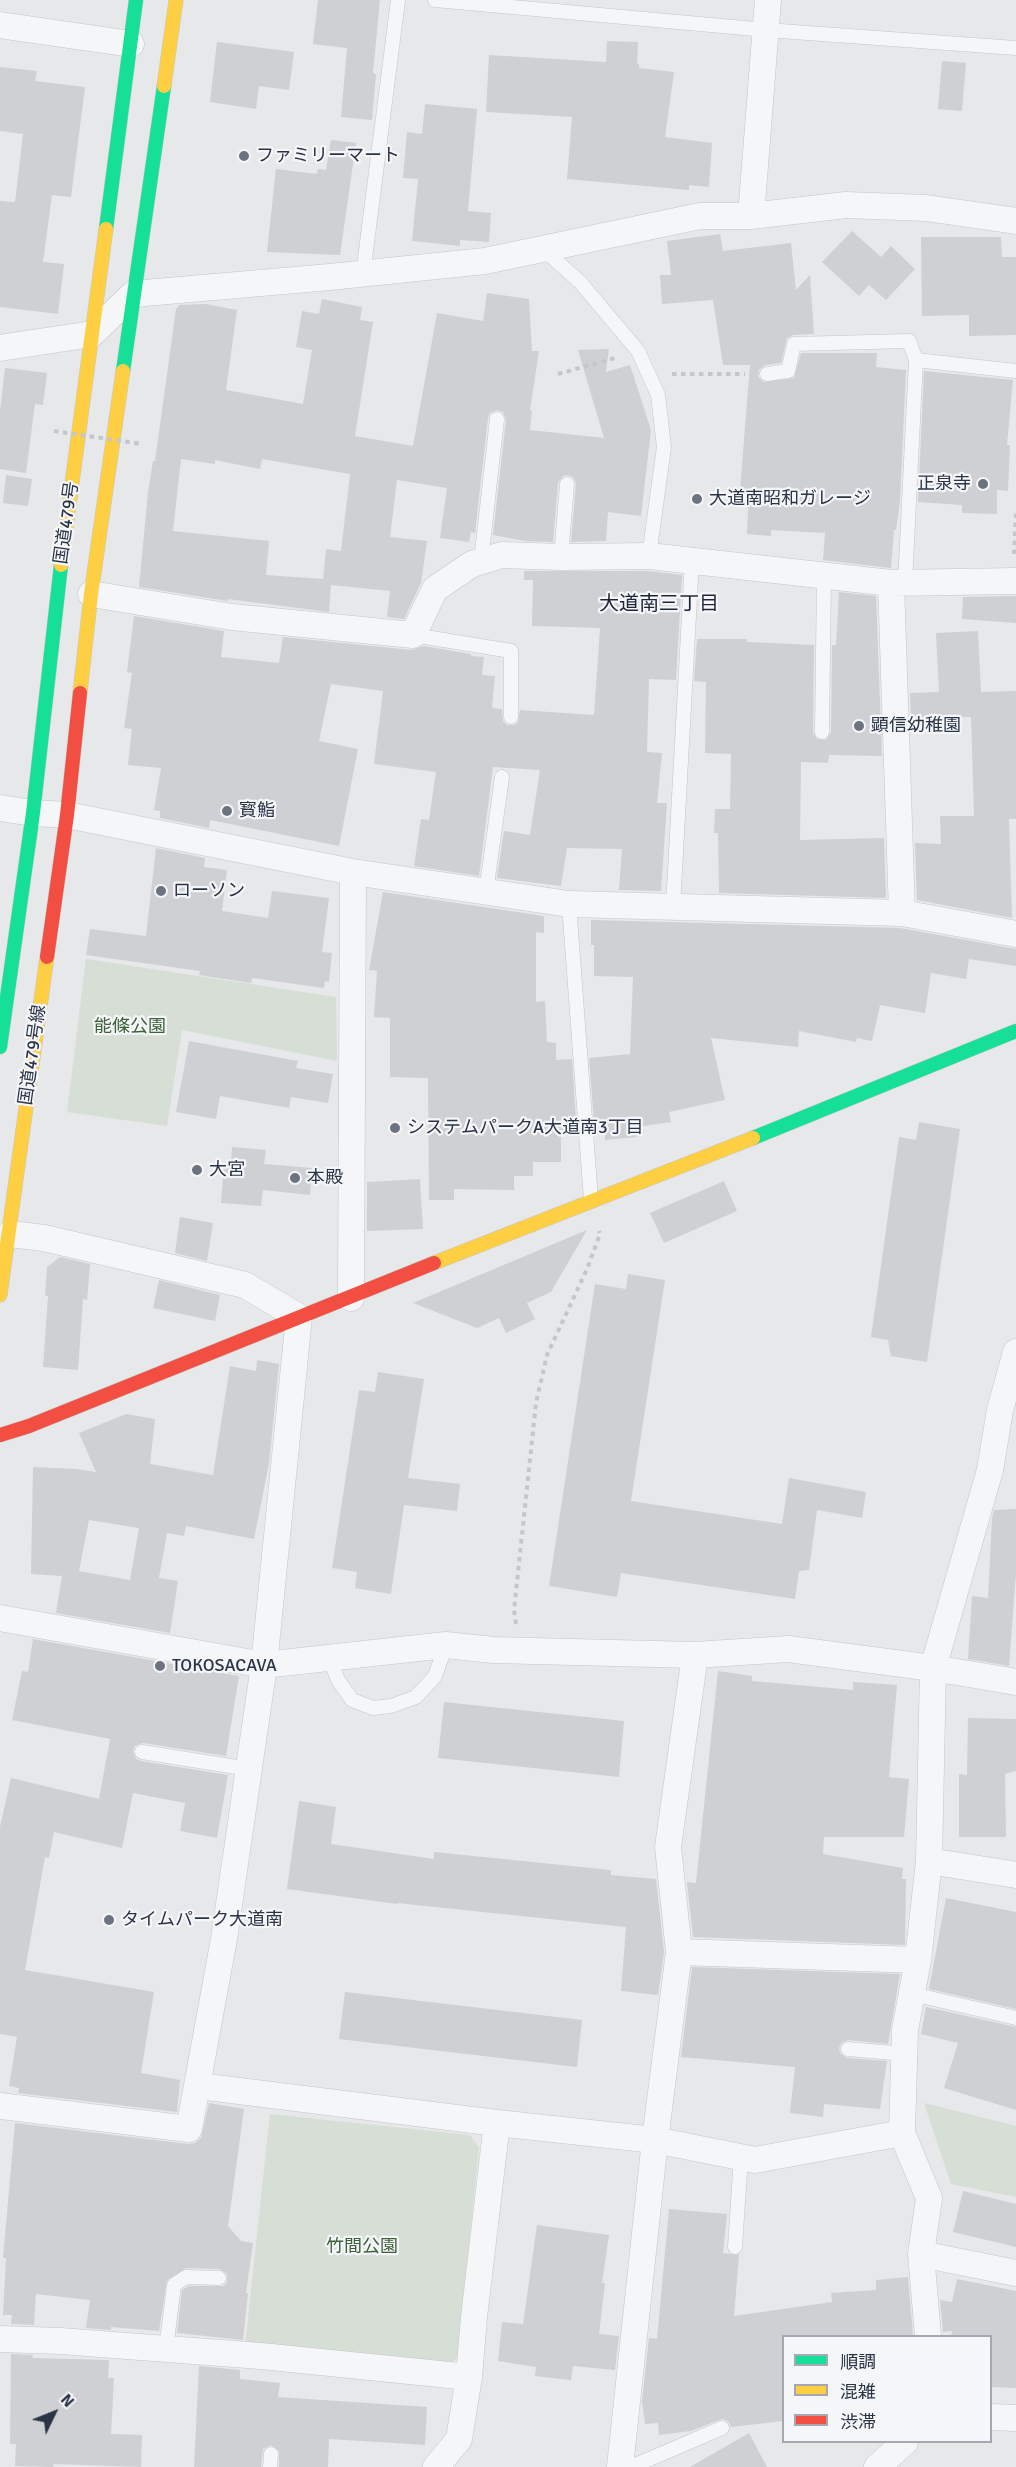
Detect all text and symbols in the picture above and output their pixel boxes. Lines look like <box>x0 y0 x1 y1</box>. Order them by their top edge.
place label: ファミリーマート <box>256 145 400 167</box>
marker: ファミリーマート <box>237 149 251 163</box>
place label: 正泉寺 <box>917 473 971 495</box>
marker: 正泉寺 <box>976 477 990 491</box>
street label: 国道479号 <box>51 480 83 566</box>
place label: 大道南昭和ガレージ <box>709 488 871 510</box>
marker: 大道南昭和ガレージ <box>690 492 704 506</box>
district label: 大道南三丁目 <box>599 593 719 617</box>
place label: 顕信幼稚園 <box>871 715 961 737</box>
marker: 顕信幼稚園 <box>852 719 866 733</box>
place label: 寳鮨 <box>239 800 275 822</box>
marker: 寳鮨 <box>220 804 234 818</box>
place label: ローソン <box>173 880 245 902</box>
marker: ローソン <box>154 884 168 898</box>
street label: 国道479号線 <box>15 1003 51 1107</box>
park label: 能條公園 <box>94 1016 166 1038</box>
place label: システムパークA大道南3丁目 <box>407 1117 644 1139</box>
marker: システムパークA大道南3丁目 <box>388 1121 402 1135</box>
place label: 大宮 <box>209 1159 245 1181</box>
marker: 大宮 <box>190 1163 204 1177</box>
place label: 本殿 <box>307 1167 343 1189</box>
marker: 本殿 <box>288 1171 302 1185</box>
place label: TOKOSACAVA <box>172 1655 277 1677</box>
marker: TOKOSACAVA <box>153 1659 167 1673</box>
place label: タイムパーク大道南 <box>121 1909 283 1931</box>
marker: タイムパーク大道南 <box>102 1913 116 1927</box>
park label: 竹間公園 <box>326 2236 398 2258</box>
legend <box>782 2335 992 2443</box>
text: 順調 <box>840 2351 876 2373</box>
text: 混雑 <box>840 2381 876 2403</box>
north arrow <box>24 2383 84 2443</box>
text: N <box>56 2390 78 2412</box>
text: 渋滞 <box>840 2411 876 2433</box>

